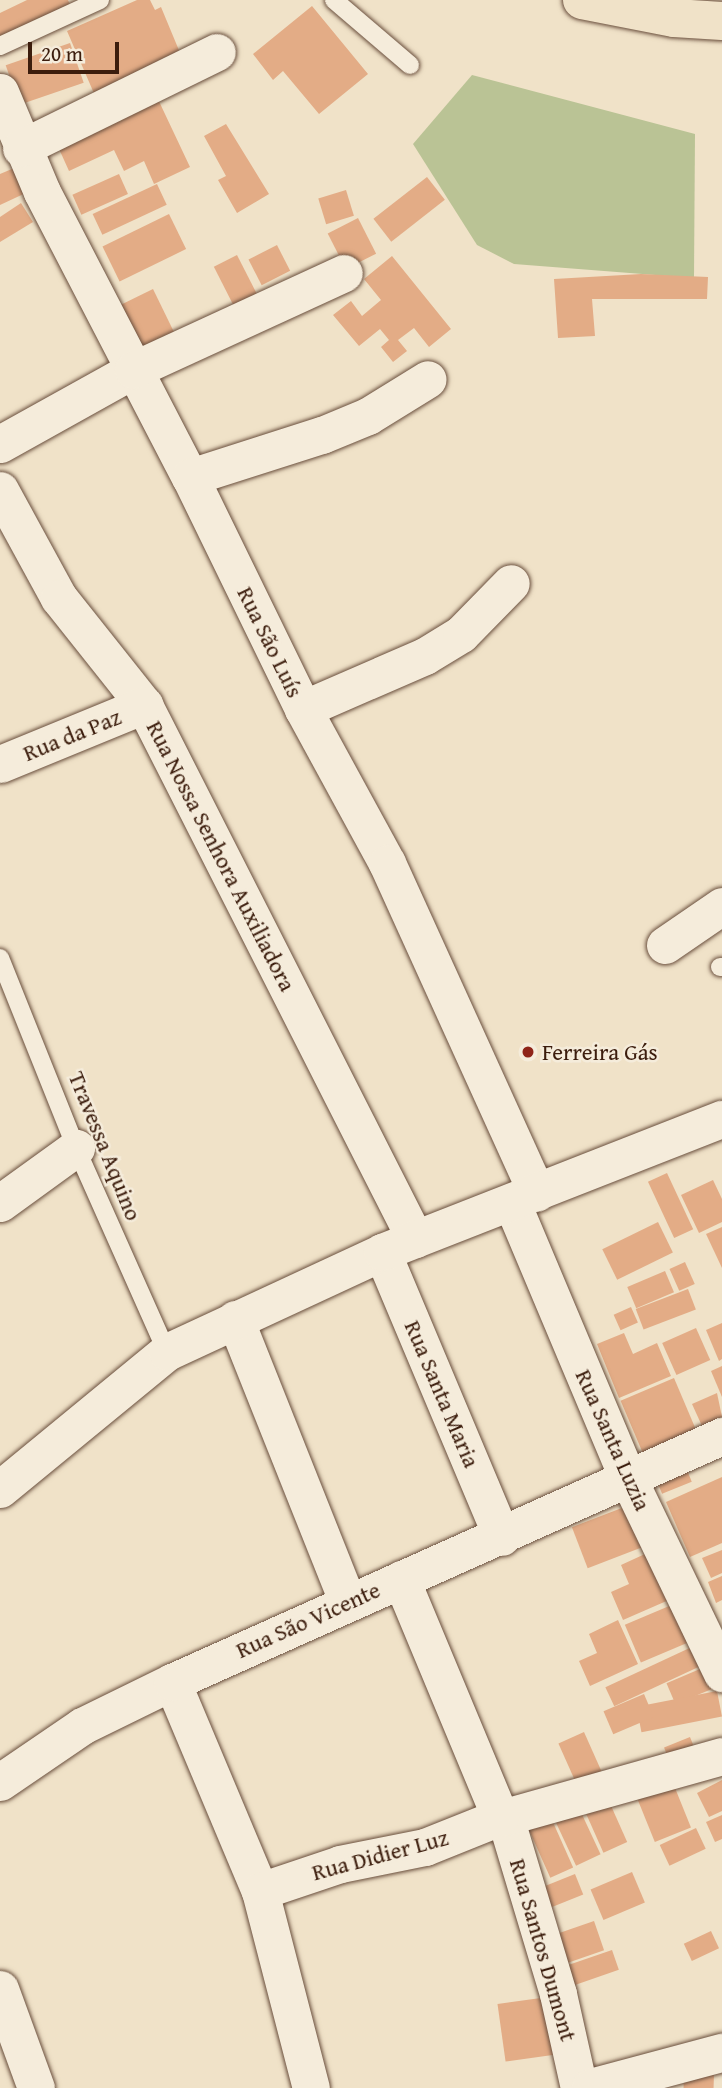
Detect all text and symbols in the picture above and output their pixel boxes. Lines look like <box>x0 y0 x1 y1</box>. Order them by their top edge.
scale bar <box>32 28 122 72</box>
text: 20 m <box>41 38 83 69</box>
street label: Rua São Luís <box>231 582 309 702</box>
street label: Rua da Paz <box>19 703 125 767</box>
street label: Rua Nossa Senhora Auxiliadora <box>141 716 301 996</box>
place label: Ferreira Gás <box>542 1038 658 1066</box>
marker: Ferreira Gás <box>520 1044 536 1060</box>
street label: Travessa Aquino <box>63 1068 147 1224</box>
street label: Rua Santa Maria <box>399 1316 485 1472</box>
street label: Rua Santa Luzia <box>570 1365 656 1515</box>
street label: Rua São Vicente <box>232 1576 384 1664</box>
street label: Rua Didier Luz <box>309 1824 451 1886</box>
street label: Rua Santos Dumont <box>504 1856 582 2044</box>

